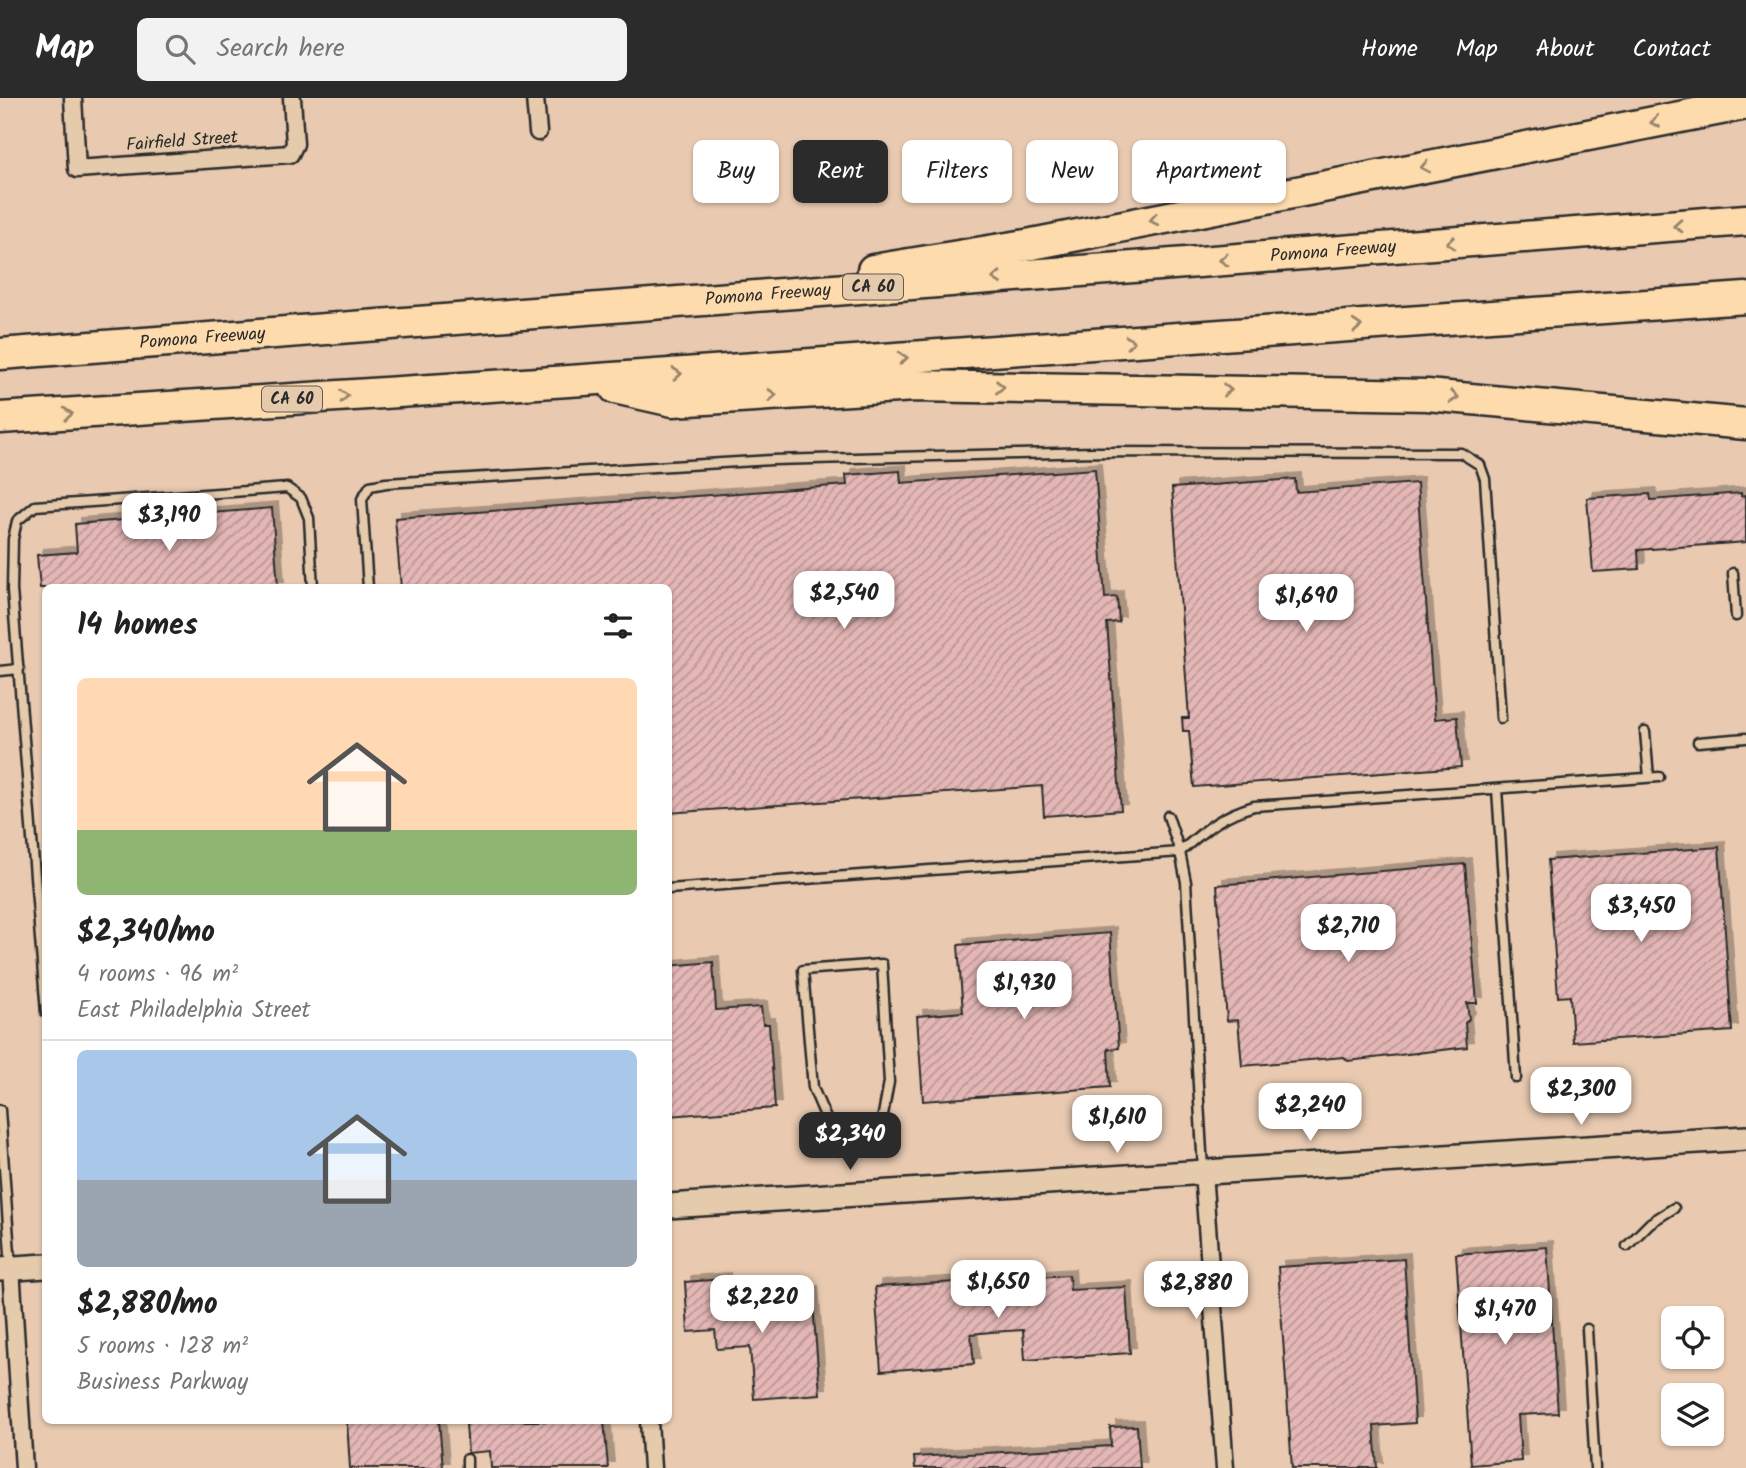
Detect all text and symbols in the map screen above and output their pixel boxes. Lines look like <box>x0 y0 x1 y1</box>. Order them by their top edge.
search box <box>137 18 627 81</box>
text: Map <box>35 23 95 76</box>
text: Search here <box>217 28 345 70</box>
icon: search <box>161 30 199 68</box>
text: Home <box>1361 30 1418 69</box>
text: Map <box>1456 30 1498 69</box>
text: About <box>1536 30 1594 69</box>
text: Contact <box>1632 30 1711 69</box>
one-way arrow <box>1649 114 1661 129</box>
street label: Fairfield Street <box>125 124 240 160</box>
chip: Buy <box>693 140 779 203</box>
chip: Rent <box>793 140 888 203</box>
chip: Filters <box>902 140 1012 203</box>
chip: New <box>1026 140 1118 203</box>
chip: Apartment <box>1132 140 1286 203</box>
one-way arrow <box>1419 158 1431 173</box>
one-way arrow <box>1148 211 1160 226</box>
one-way arrow <box>1672 218 1683 233</box>
street label: Pomona Freeway <box>1269 232 1398 271</box>
one-way arrow <box>1445 235 1456 250</box>
one-way arrow <box>1218 253 1229 268</box>
one-way arrow <box>992 270 1003 285</box>
road number: CA 60 <box>843 274 903 300</box>
street label: Pomona Freeway <box>704 276 832 314</box>
street label: Pomona Freeway <box>138 319 267 358</box>
one-way arrow <box>1352 319 1363 334</box>
one-way arrow <box>1125 335 1136 350</box>
one-way arrow <box>898 351 909 366</box>
one-way arrow <box>671 367 682 382</box>
one-way arrow <box>994 380 1005 395</box>
one-way arrow <box>1222 383 1233 398</box>
road number: CA 60 <box>262 386 322 412</box>
one-way arrow <box>767 388 778 403</box>
one-way arrow <box>339 389 350 404</box>
one-way arrow <box>1449 389 1460 404</box>
one-way arrow <box>63 407 74 422</box>
pin: $3,190 <box>112 494 226 553</box>
text: $3,190 <box>138 498 200 534</box>
pin: $2,540 <box>787 572 901 631</box>
pin: $1,690 <box>1249 574 1363 634</box>
text: $2,540 <box>809 576 879 612</box>
text: $1,690 <box>1275 579 1337 615</box>
text: 14 homes <box>77 602 198 650</box>
icon: filters <box>599 607 637 645</box>
icon: home <box>294 724 420 850</box>
pin: $3,450 <box>1584 884 1698 944</box>
text: $3,450 <box>1607 889 1675 925</box>
pin: $2,710 <box>1291 904 1405 964</box>
text: $2,340/mo <box>77 909 215 957</box>
text: $2,710 <box>1317 909 1379 945</box>
text: 4 rooms · 96 m² <box>77 957 238 993</box>
pin: $1,930 <box>967 962 1081 1021</box>
text: $1,930 <box>993 966 1055 1002</box>
text: East Philadelphia Street <box>77 993 310 1029</box>
pin: $2,300 <box>1524 1068 1638 1127</box>
text: $2,300 <box>1546 1072 1616 1108</box>
pin: $2,240 <box>1253 1084 1367 1143</box>
text: $2,240 <box>1275 1088 1345 1124</box>
icon: home <box>294 1096 420 1222</box>
pin: $1,610 <box>1060 1096 1174 1155</box>
text: $1,610 <box>1088 1100 1146 1136</box>
pin: $2,340 <box>793 1112 907 1172</box>
text: $2,340 <box>815 1117 885 1153</box>
pin: $1,650 <box>941 1260 1055 1320</box>
pin: $2,880 <box>1139 1262 1253 1321</box>
text: $1,650 <box>967 1265 1029 1301</box>
text: $2,880 <box>1160 1266 1232 1302</box>
pin: $2,220 <box>705 1276 819 1335</box>
text: $2,220 <box>726 1280 798 1316</box>
text: $2,880/mo <box>77 1281 218 1329</box>
pin: $1,470 <box>1448 1288 1562 1347</box>
text: $1,470 <box>1474 1292 1536 1328</box>
map controls <box>1661 1306 1724 1446</box>
button: locate <box>1661 1306 1724 1369</box>
text: 5 rooms · 128 m² <box>77 1329 248 1365</box>
text: Business Parkway <box>77 1365 248 1401</box>
button: layers <box>1661 1383 1724 1446</box>

